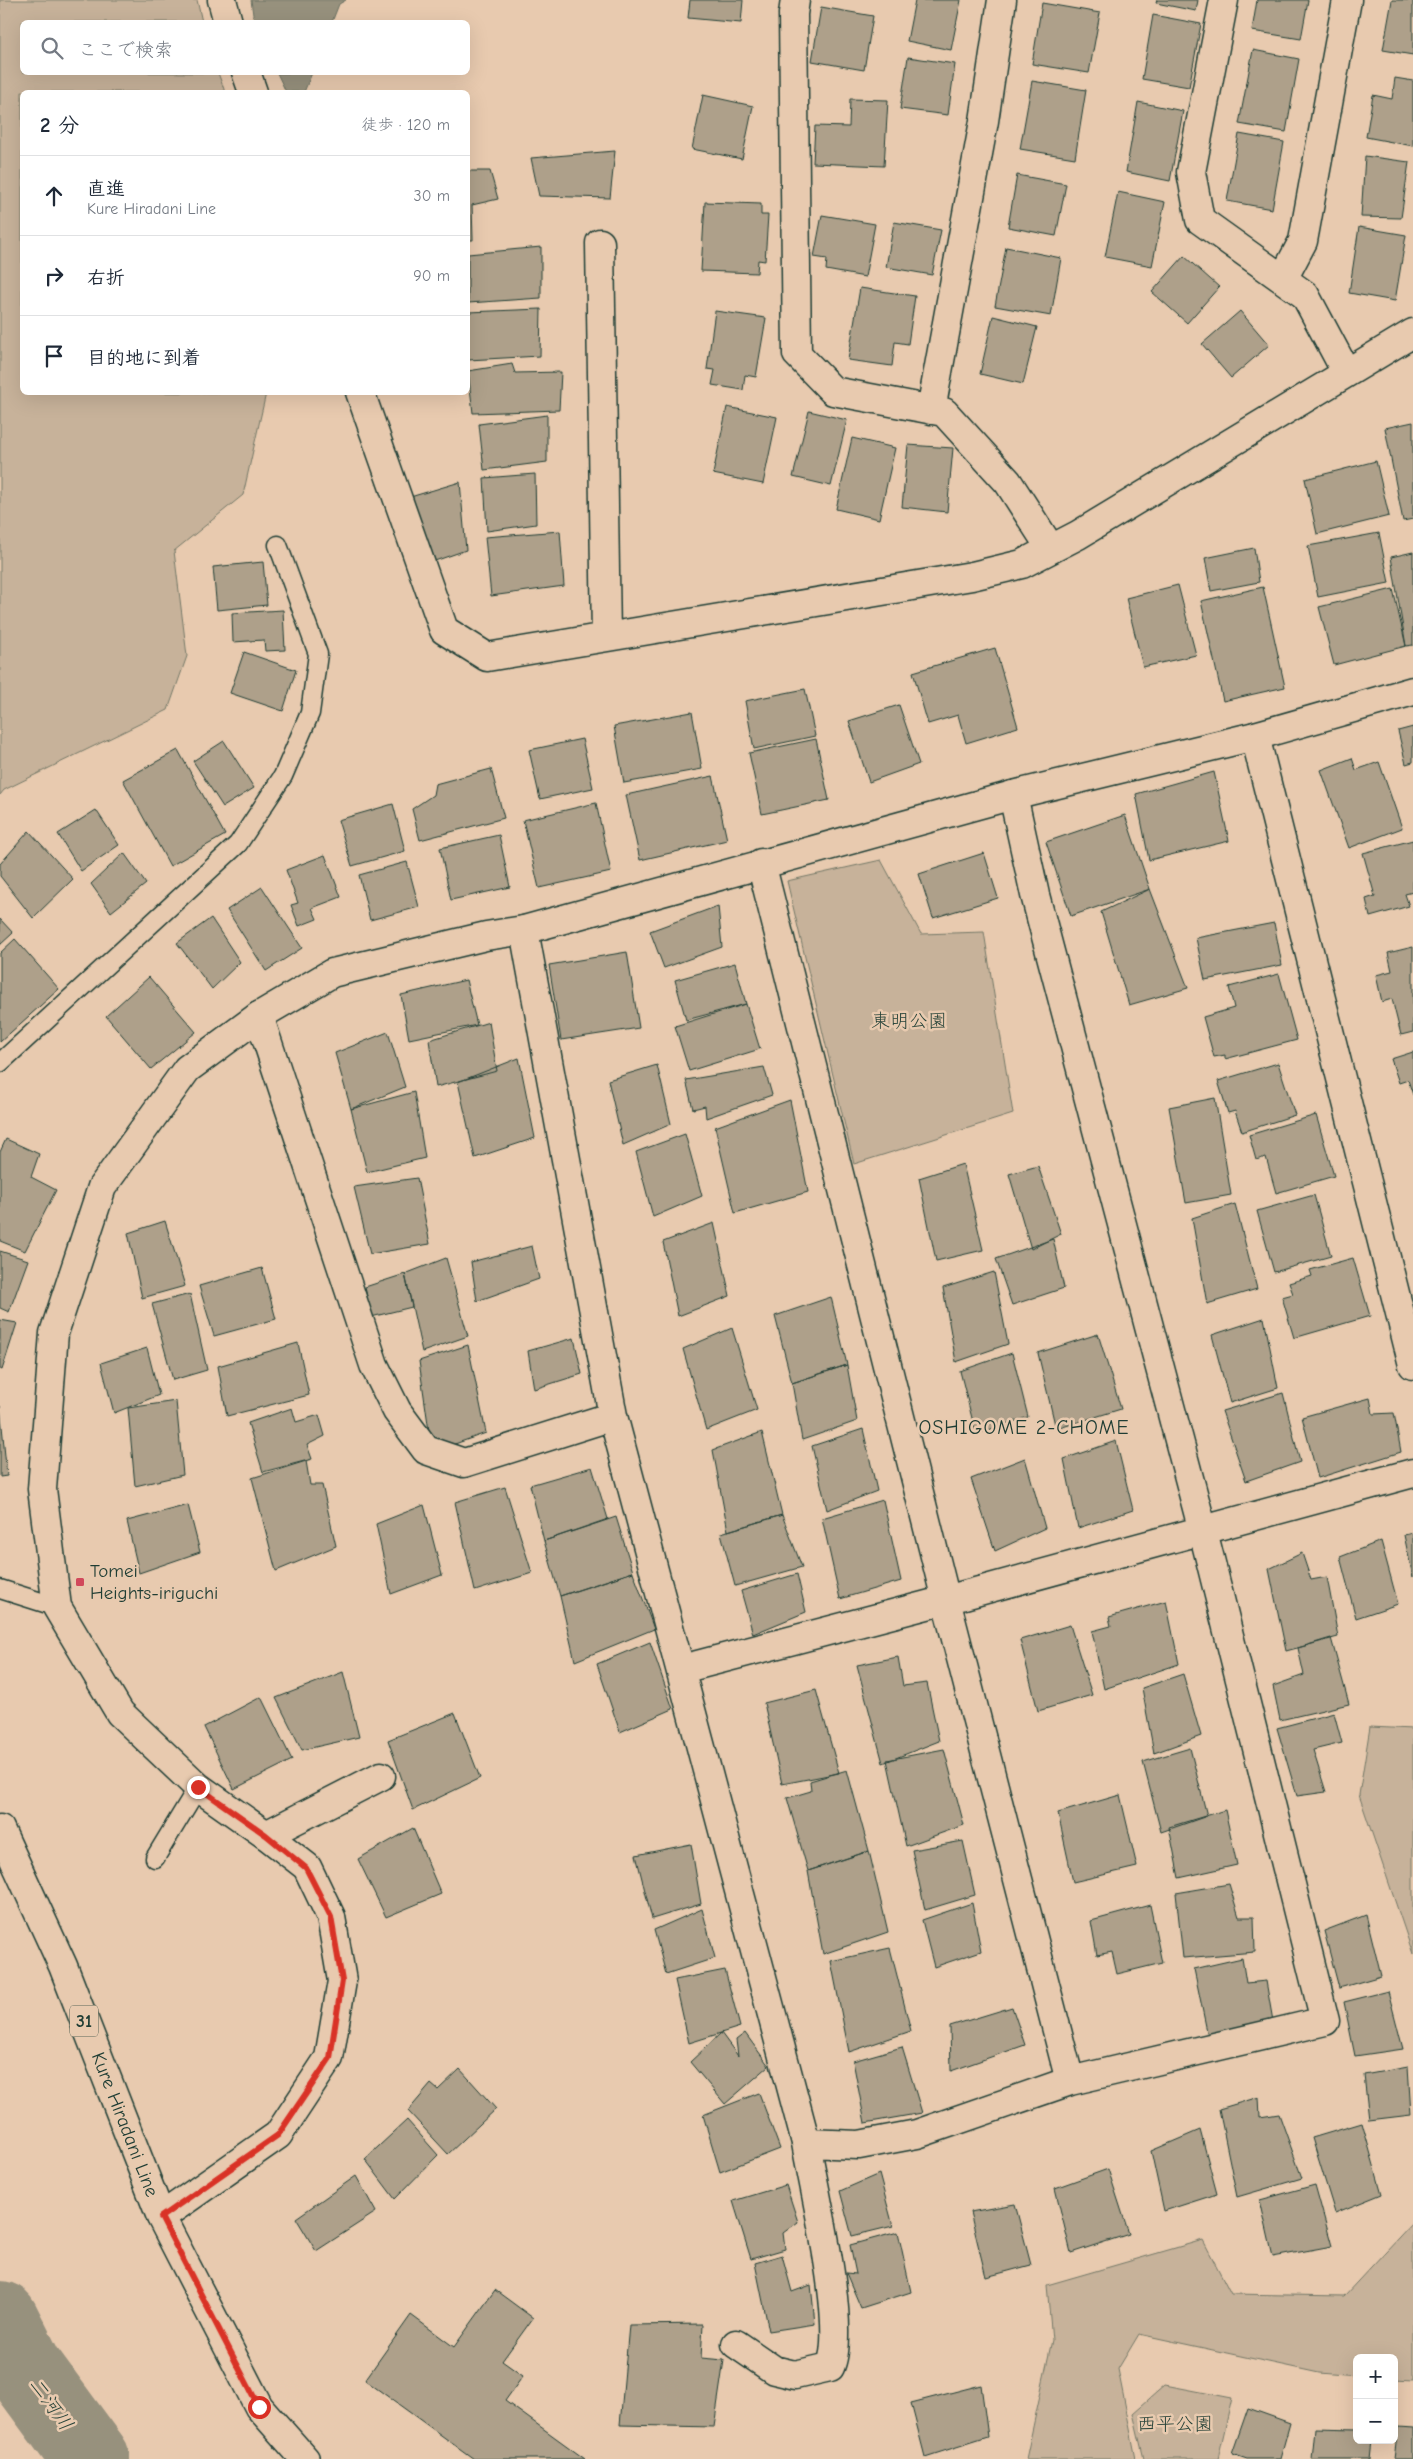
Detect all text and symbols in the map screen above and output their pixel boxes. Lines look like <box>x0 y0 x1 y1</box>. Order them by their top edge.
search box <box>20 20 470 75</box>
icon: search <box>38 34 66 62</box>
text: ここで検索 <box>78 39 173 61</box>
text: 2 分 <box>40 113 79 137</box>
text: 徒歩 · 120 m <box>361 116 450 134</box>
text: 直進 <box>87 178 125 200</box>
icon: ahead <box>40 182 68 210</box>
text: 30 m <box>414 187 450 205</box>
text: Kure Hiradani Line <box>87 200 216 218</box>
icon: right <box>40 262 68 290</box>
text: 右折 <box>87 267 125 289</box>
text: 90 m <box>413 267 450 285</box>
icon: arrive <box>40 342 68 370</box>
text: 目的地に到着 <box>87 347 201 369</box>
park label: 東明公園 <box>871 1010 947 1032</box>
district label: OSHIGOME 2-CHOME <box>918 1416 1130 1439</box>
place label: Tomei Heights-iriguchi <box>90 1560 218 1604</box>
marker: Tomei Heights-iriguchi <box>74 1576 86 1588</box>
route end <box>187 1776 210 1799</box>
road number: 31 <box>70 2005 98 2036</box>
street label: Kure Hiradani Line <box>87 2049 163 2200</box>
map controls <box>1353 2354 1398 2444</box>
button: + <box>1353 2354 1398 2399</box>
water label: 二河川 <box>24 2373 78 2435</box>
route start <box>248 2396 271 2419</box>
button: − <box>1353 2399 1398 2444</box>
park label: 西平公園 <box>1137 2413 1213 2435</box>

